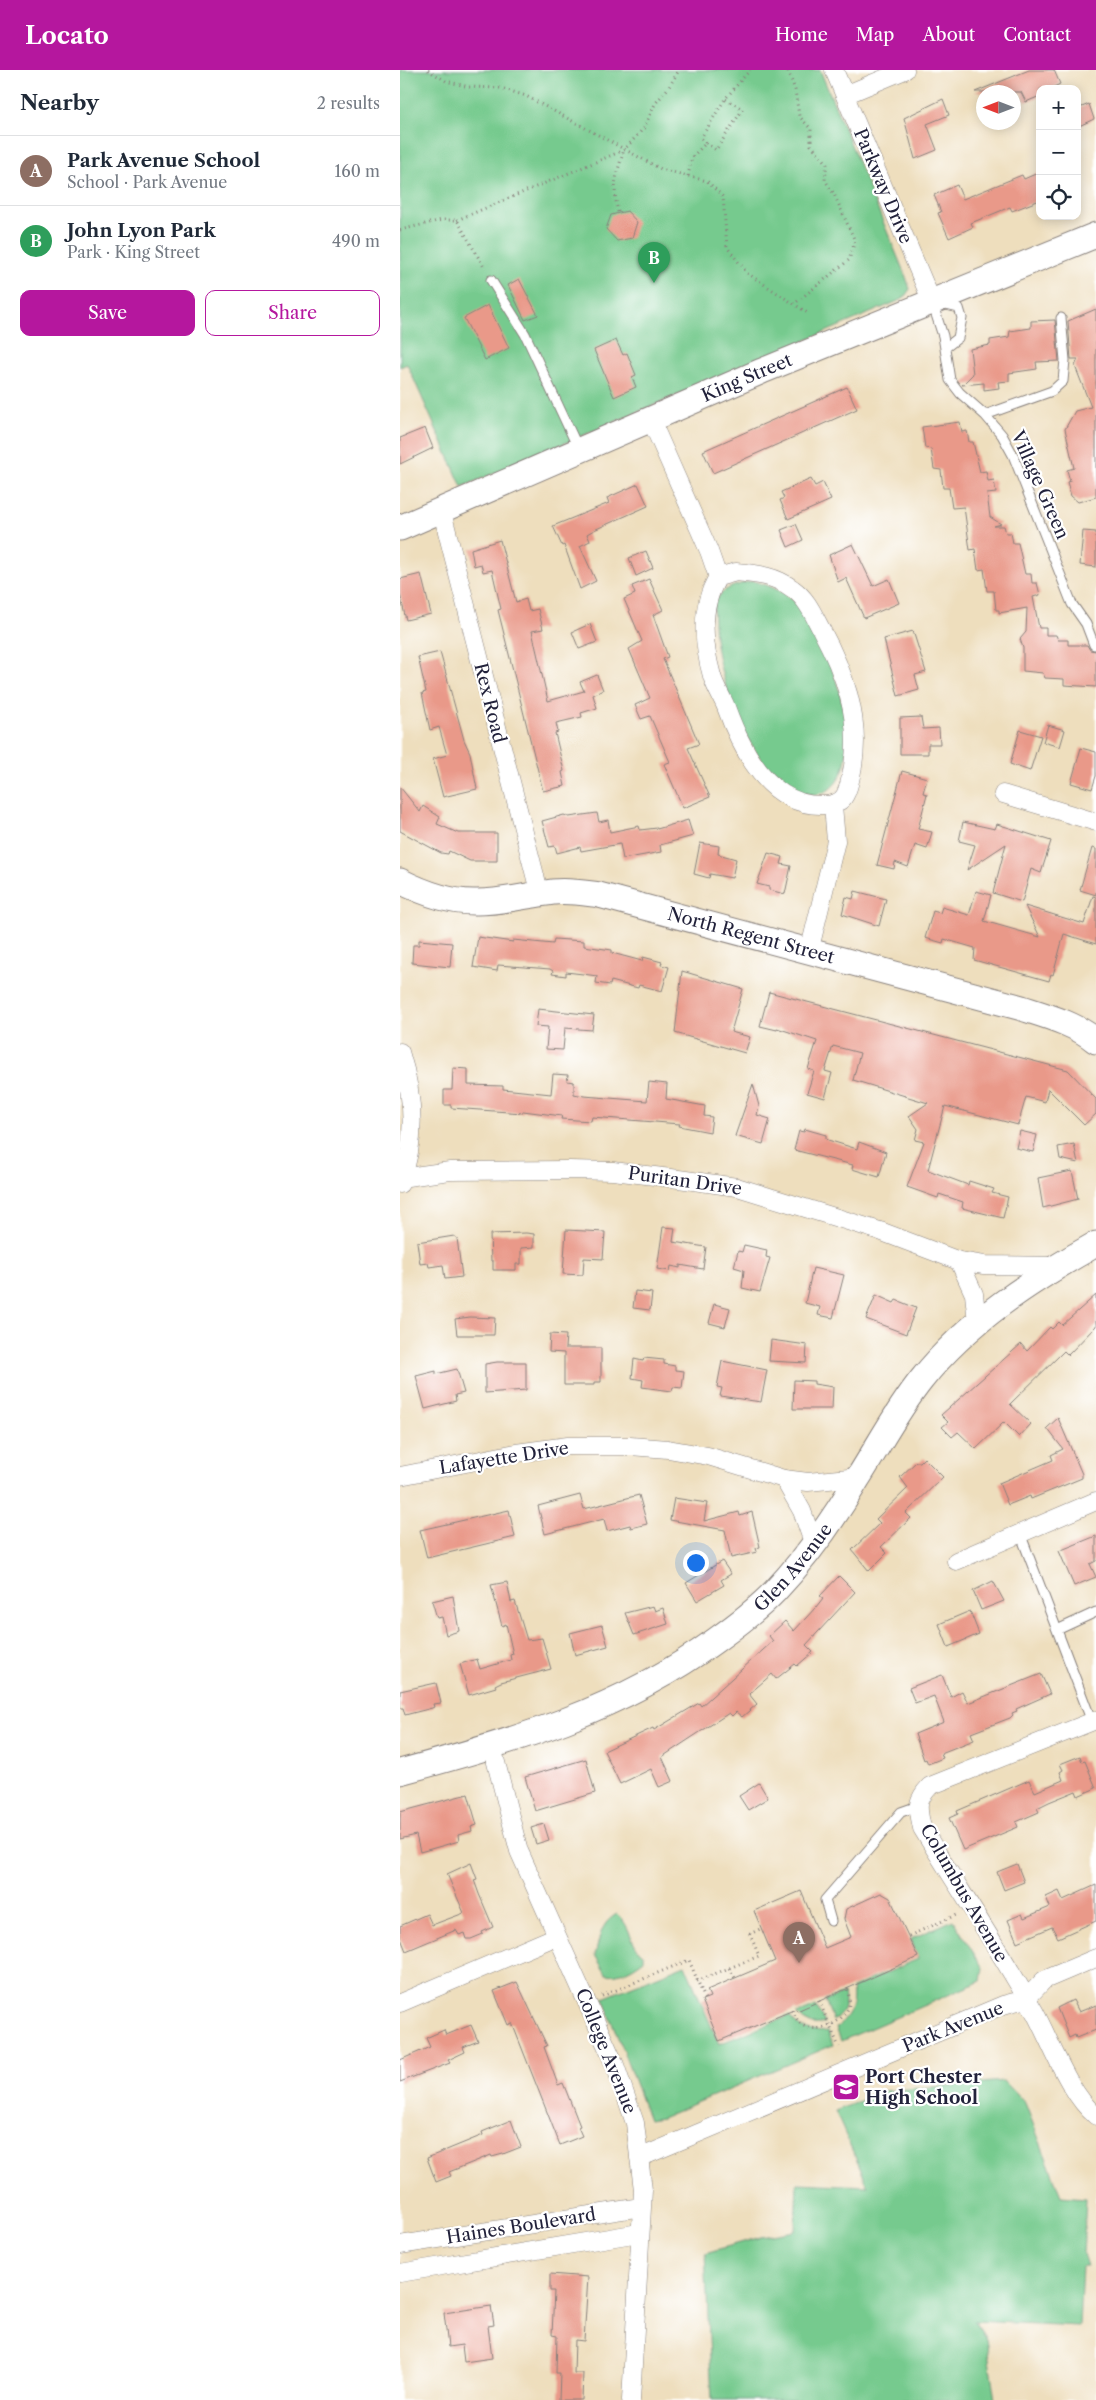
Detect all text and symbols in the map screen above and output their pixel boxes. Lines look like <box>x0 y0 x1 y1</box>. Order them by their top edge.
text: Locato <box>25 21 109 50</box>
text: Home <box>775 24 828 46</box>
text: Map <box>856 24 894 46</box>
text: About <box>922 24 975 46</box>
text: Contact <box>1003 24 1071 46</box>
north arrow <box>976 85 1021 130</box>
map controls <box>1036 85 1081 220</box>
button: + <box>1036 85 1081 130</box>
text: Nearby <box>20 90 99 115</box>
text: 2 results <box>317 93 380 113</box>
street label: Parkway Drive <box>849 125 917 247</box>
button: − <box>1036 130 1081 175</box>
text: Park Avenue School <box>67 149 260 172</box>
text: A <box>30 161 42 181</box>
text: 160 m <box>335 161 380 181</box>
text: School · Park Avenue <box>67 172 227 192</box>
button: locate <box>1036 175 1081 220</box>
text: John Lyon Park <box>67 219 216 242</box>
text: B <box>30 231 42 251</box>
text: 490 m <box>332 231 380 251</box>
text: Park · King Street <box>67 242 200 262</box>
pin: B <box>638 242 670 283</box>
button: Save <box>20 290 195 336</box>
button: Share <box>205 290 380 336</box>
street label: King Street <box>698 349 796 407</box>
street label: Village Green <box>1006 427 1074 543</box>
street label: Rex Road <box>469 661 511 745</box>
street label: North Regent Street <box>665 903 838 969</box>
street label: Puritan Drive <box>627 1162 743 1200</box>
street label: Lafayette Drive <box>438 1437 570 1479</box>
street label: Glen Avenue <box>750 1519 837 1617</box>
your location <box>683 1550 709 1576</box>
street label: Columbus Avenue <box>915 1820 1013 1966</box>
pin: A <box>783 1922 815 1963</box>
street label: College Avenue <box>571 1985 641 2117</box>
street label: Park Avenue <box>899 1997 1007 2057</box>
place label: Port Chester High School <box>865 2066 982 2109</box>
school or university icon: Port Chester High School <box>831 2072 861 2102</box>
street label: Haines Boulevard <box>445 2203 597 2249</box>

